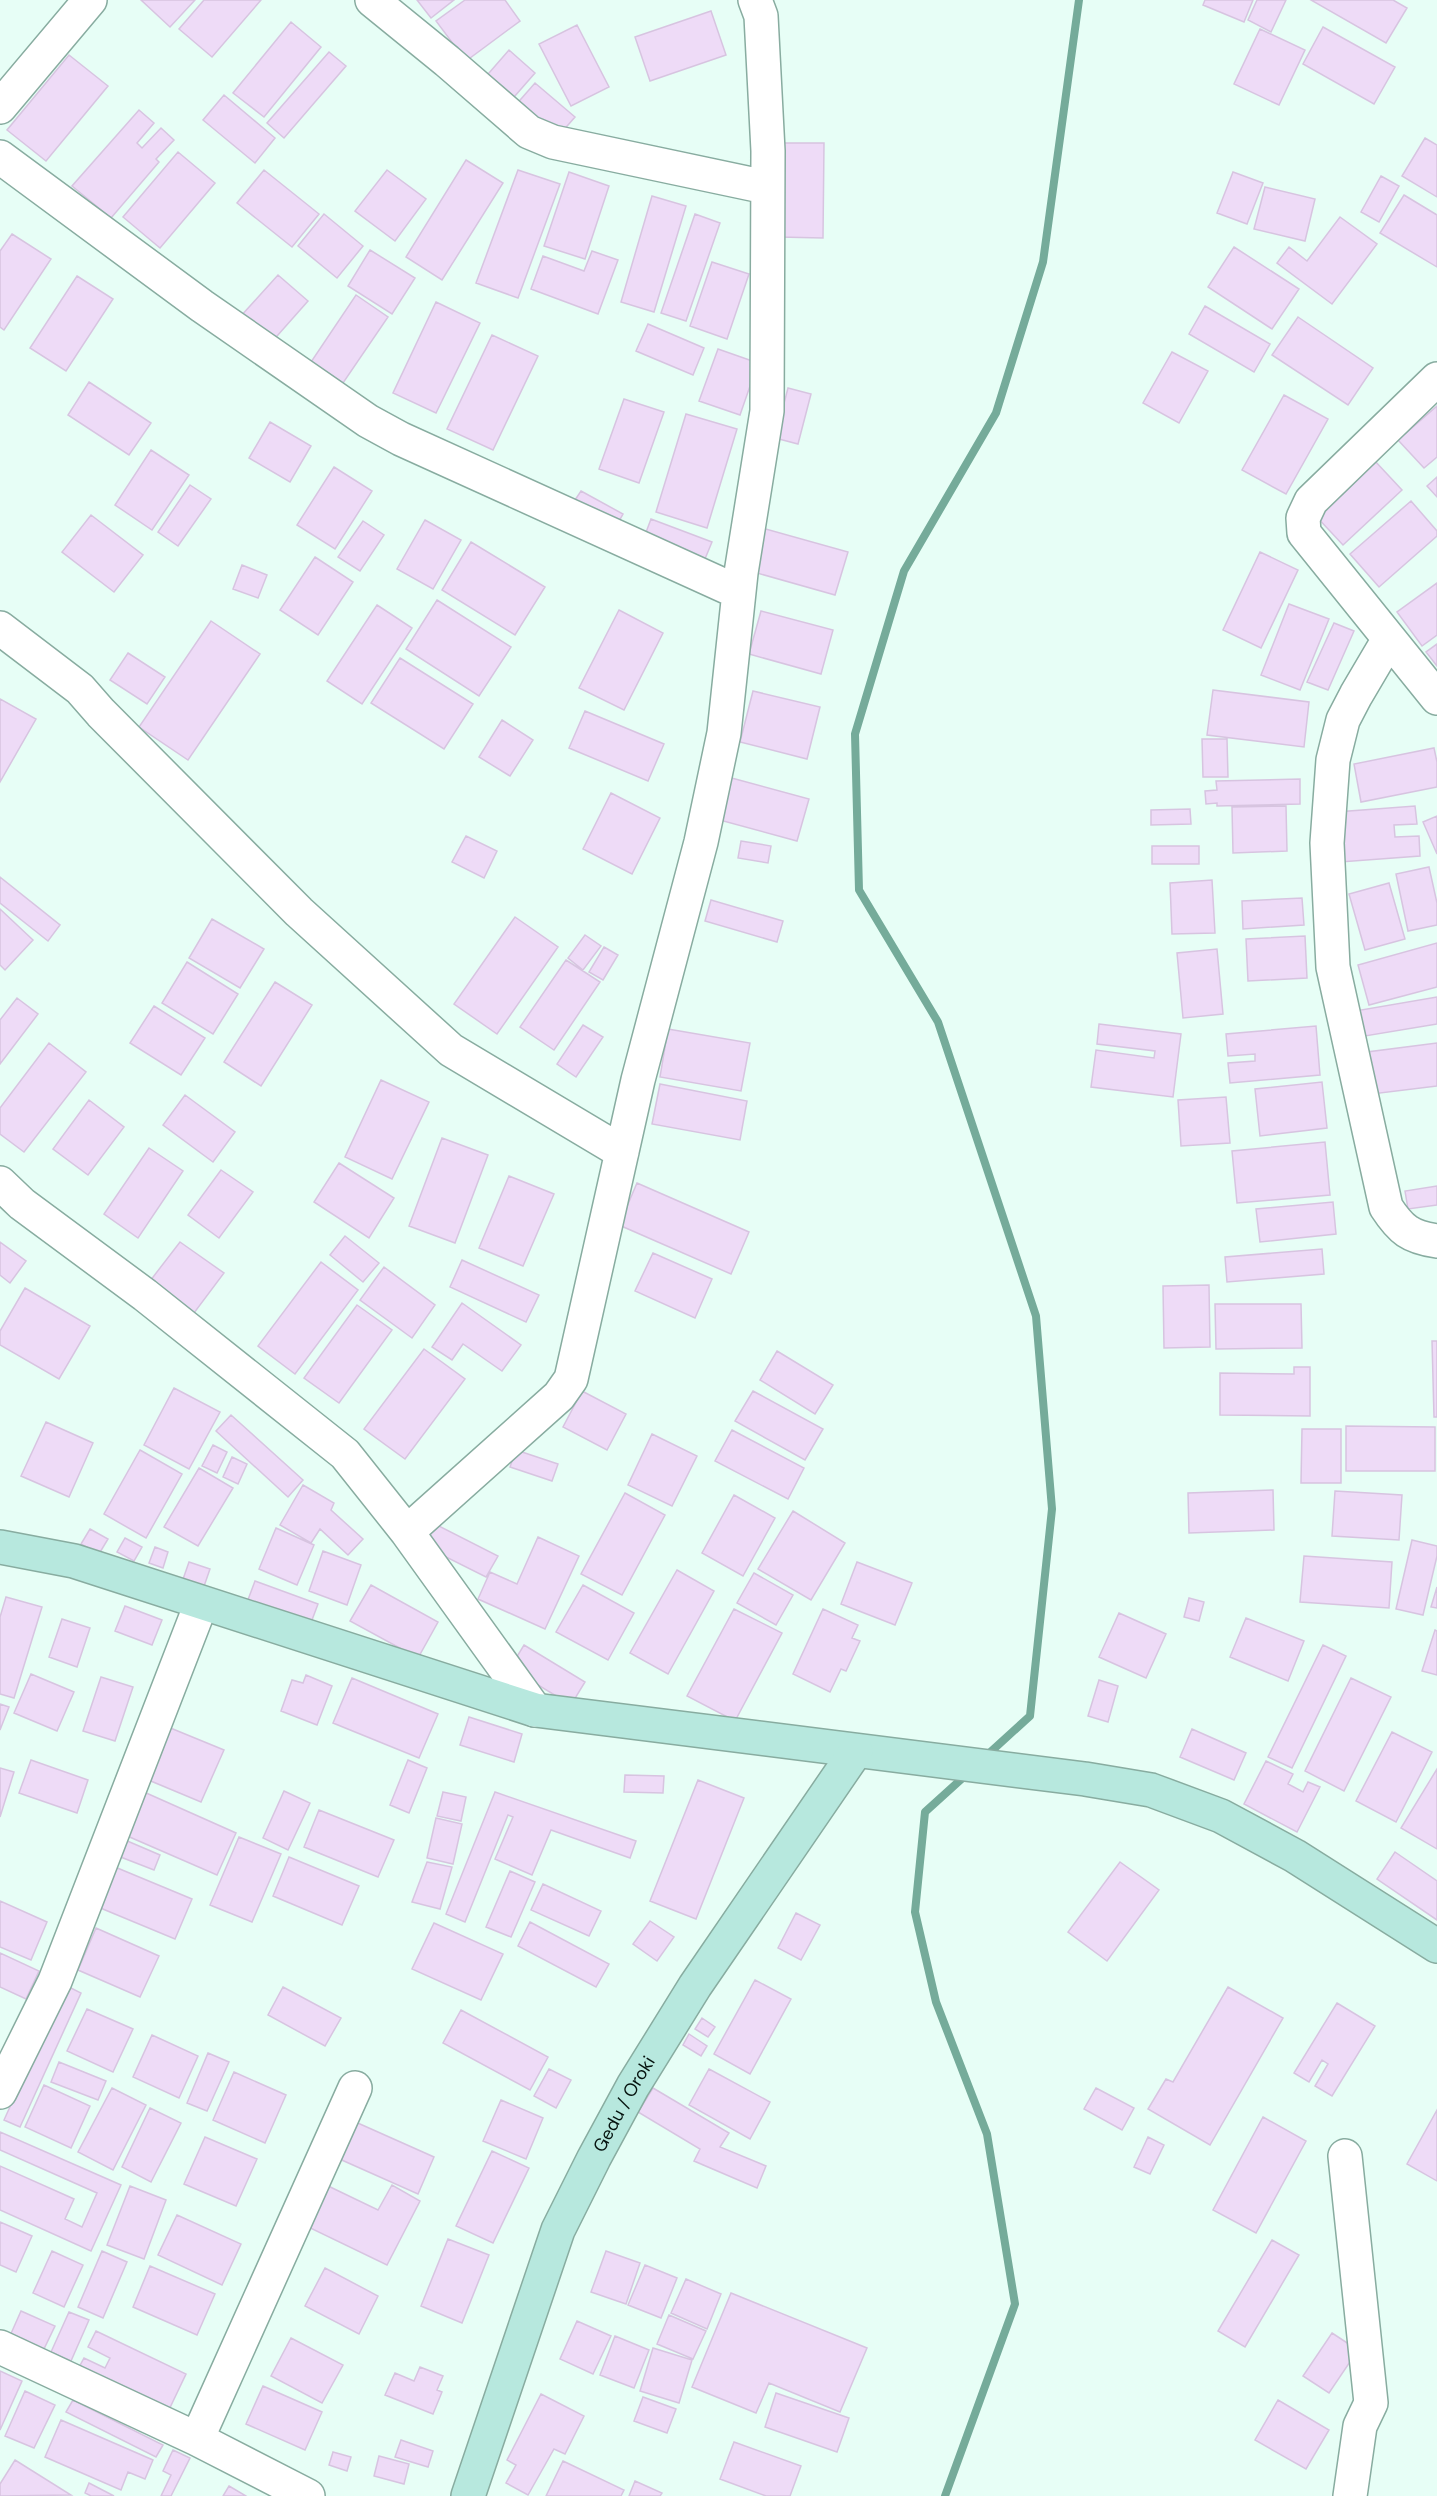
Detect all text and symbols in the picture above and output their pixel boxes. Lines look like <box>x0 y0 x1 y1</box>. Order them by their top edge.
street label: Gedu / Oroki <box>587 2052 661 2156</box>

